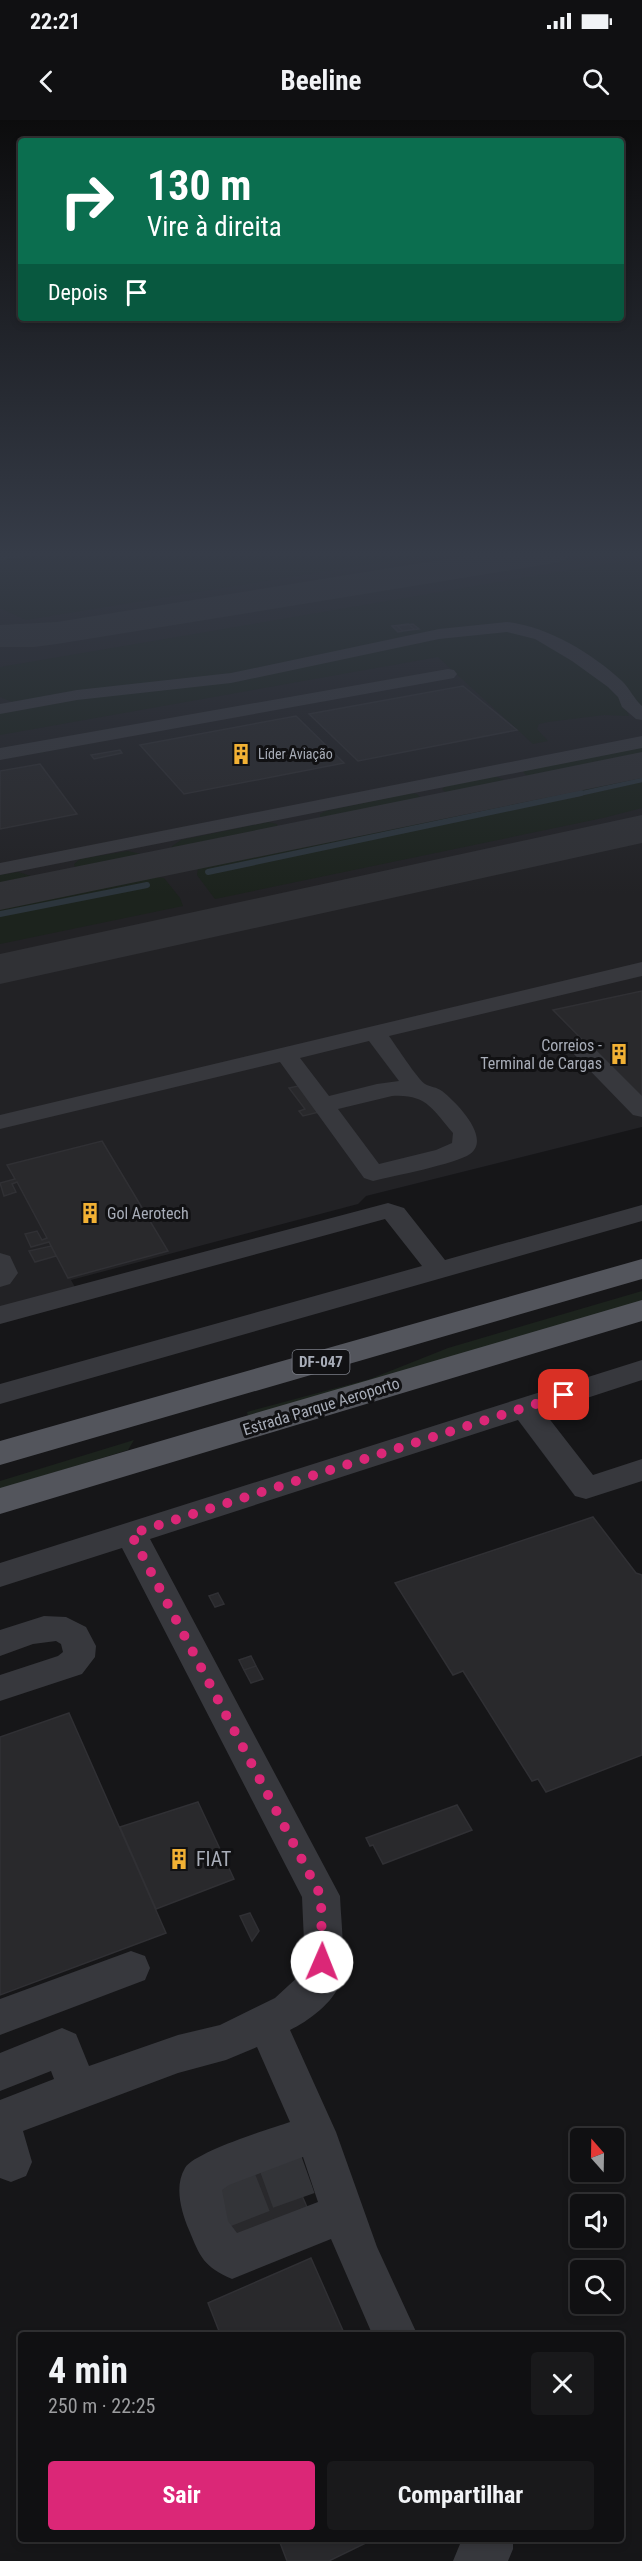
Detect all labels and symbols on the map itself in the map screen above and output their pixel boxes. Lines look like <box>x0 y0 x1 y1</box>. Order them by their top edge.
building icon: Líder Aviação <box>229 742 253 766</box>
place label: Líder Aviação <box>258 746 333 762</box>
place label: Correios - Terminal de Cargas <box>480 1036 602 1073</box>
building icon: Correios - Terminal de Cargas <box>607 1042 631 1066</box>
building icon: Gol Aerotech <box>78 1201 102 1225</box>
place label: Gol Aerotech <box>107 1204 189 1223</box>
road number: DF-047 <box>292 1350 350 1374</box>
pin <box>538 1369 589 1420</box>
street label: Estrada Parque Aeroporto <box>241 1374 402 1439</box>
building icon: FIAT <box>167 1847 191 1871</box>
place label: FIAT <box>196 1847 231 1871</box>
position arrow <box>290 1930 354 1994</box>
north arrow <box>570 2128 624 2182</box>

